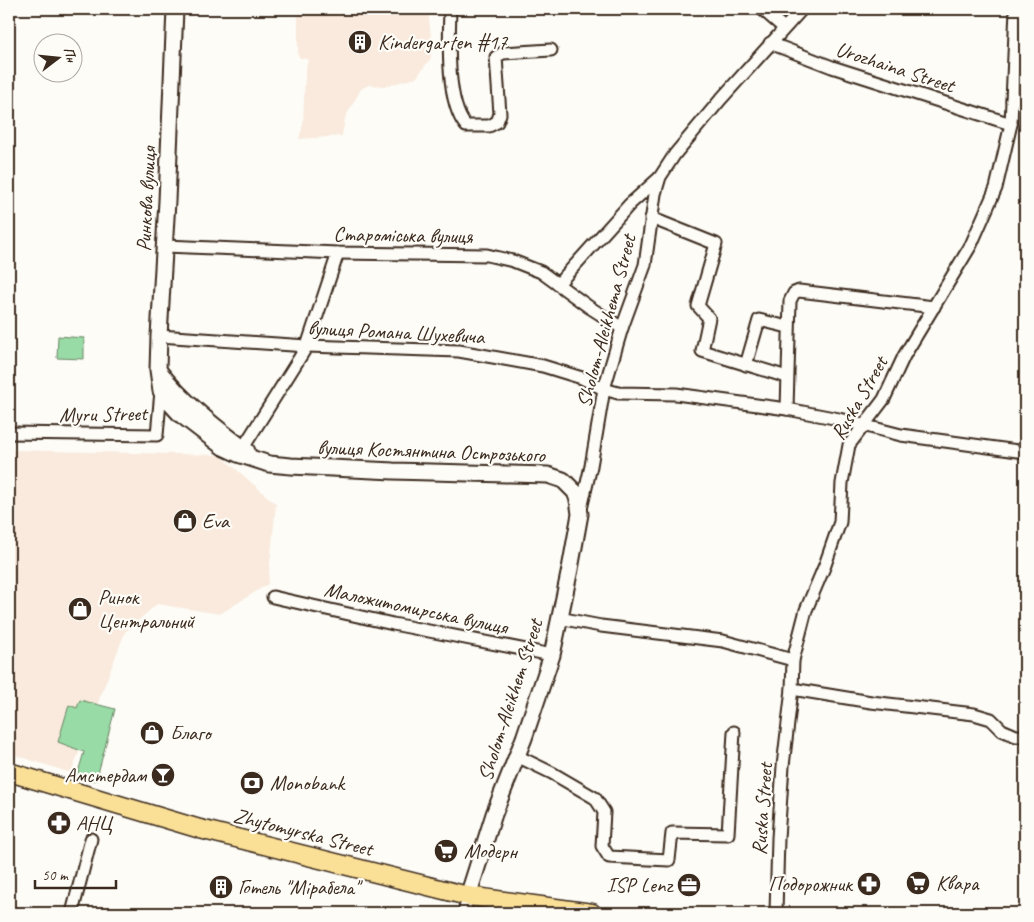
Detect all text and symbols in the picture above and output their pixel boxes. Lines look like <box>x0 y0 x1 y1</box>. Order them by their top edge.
building icon: Kindergarten #17 <box>347 29 373 55</box>
place label: Kindergarten #17 <box>378 29 509 55</box>
north arrow <box>32 32 82 82</box>
street label: Urozhaina Street <box>833 36 959 99</box>
text: Пн <box>60 45 80 65</box>
street label: Ринкова вулиця <box>130 144 162 252</box>
street label: Староміська вулиця <box>333 221 474 249</box>
street label: Sholom-Aleikhema Street <box>570 230 642 410</box>
street label: вулиця Романа Шухевича <box>307 314 487 350</box>
street label: Ruska Street <box>825 350 894 444</box>
street label: Myru Street <box>59 400 149 428</box>
street label: вулиця Костянтина Острозького <box>317 434 547 468</box>
shop icon: Eva <box>172 508 198 534</box>
place label: Eva <box>202 508 231 534</box>
street label: Маложитомирська вулиця <box>322 576 512 640</box>
place label: Ринок Центральний <box>98 584 196 634</box>
shop icon: Ринок Центральний <box>67 596 93 622</box>
street label: Sholom-Aleikhem Street <box>472 614 549 784</box>
shop icon: Благо <box>139 720 165 746</box>
place label: Благо <box>170 720 213 746</box>
street label: Ruska Street <box>746 760 778 856</box>
place label: Амстердам <box>65 762 148 788</box>
bar icon: Амстердам <box>150 762 176 788</box>
bank icon: Monobank <box>239 770 265 796</box>
place label: Monobank <box>270 770 347 796</box>
street label: Zhytomyrska Street <box>231 802 377 862</box>
pharmacy icon: АНЦ <box>46 810 72 836</box>
place label: АНЦ <box>76 810 114 836</box>
supermarket icon: Модерн <box>433 838 459 864</box>
place label: Модерн <box>464 838 518 864</box>
scale bar <box>35 857 116 889</box>
text: 50 m <box>42 866 69 885</box>
supermarket icon: Квара <box>905 870 931 896</box>
place label: Квара <box>936 870 980 896</box>
place label: Подорожник <box>769 871 854 897</box>
pharmacy icon: Подорожник <box>856 871 882 897</box>
place label: ISP Lenz <box>607 872 674 898</box>
office icon: ISP Lenz <box>676 872 702 898</box>
building icon: Готель "Мірабела" <box>208 874 234 900</box>
place label: Готель "Мірабела" <box>238 874 363 900</box>

